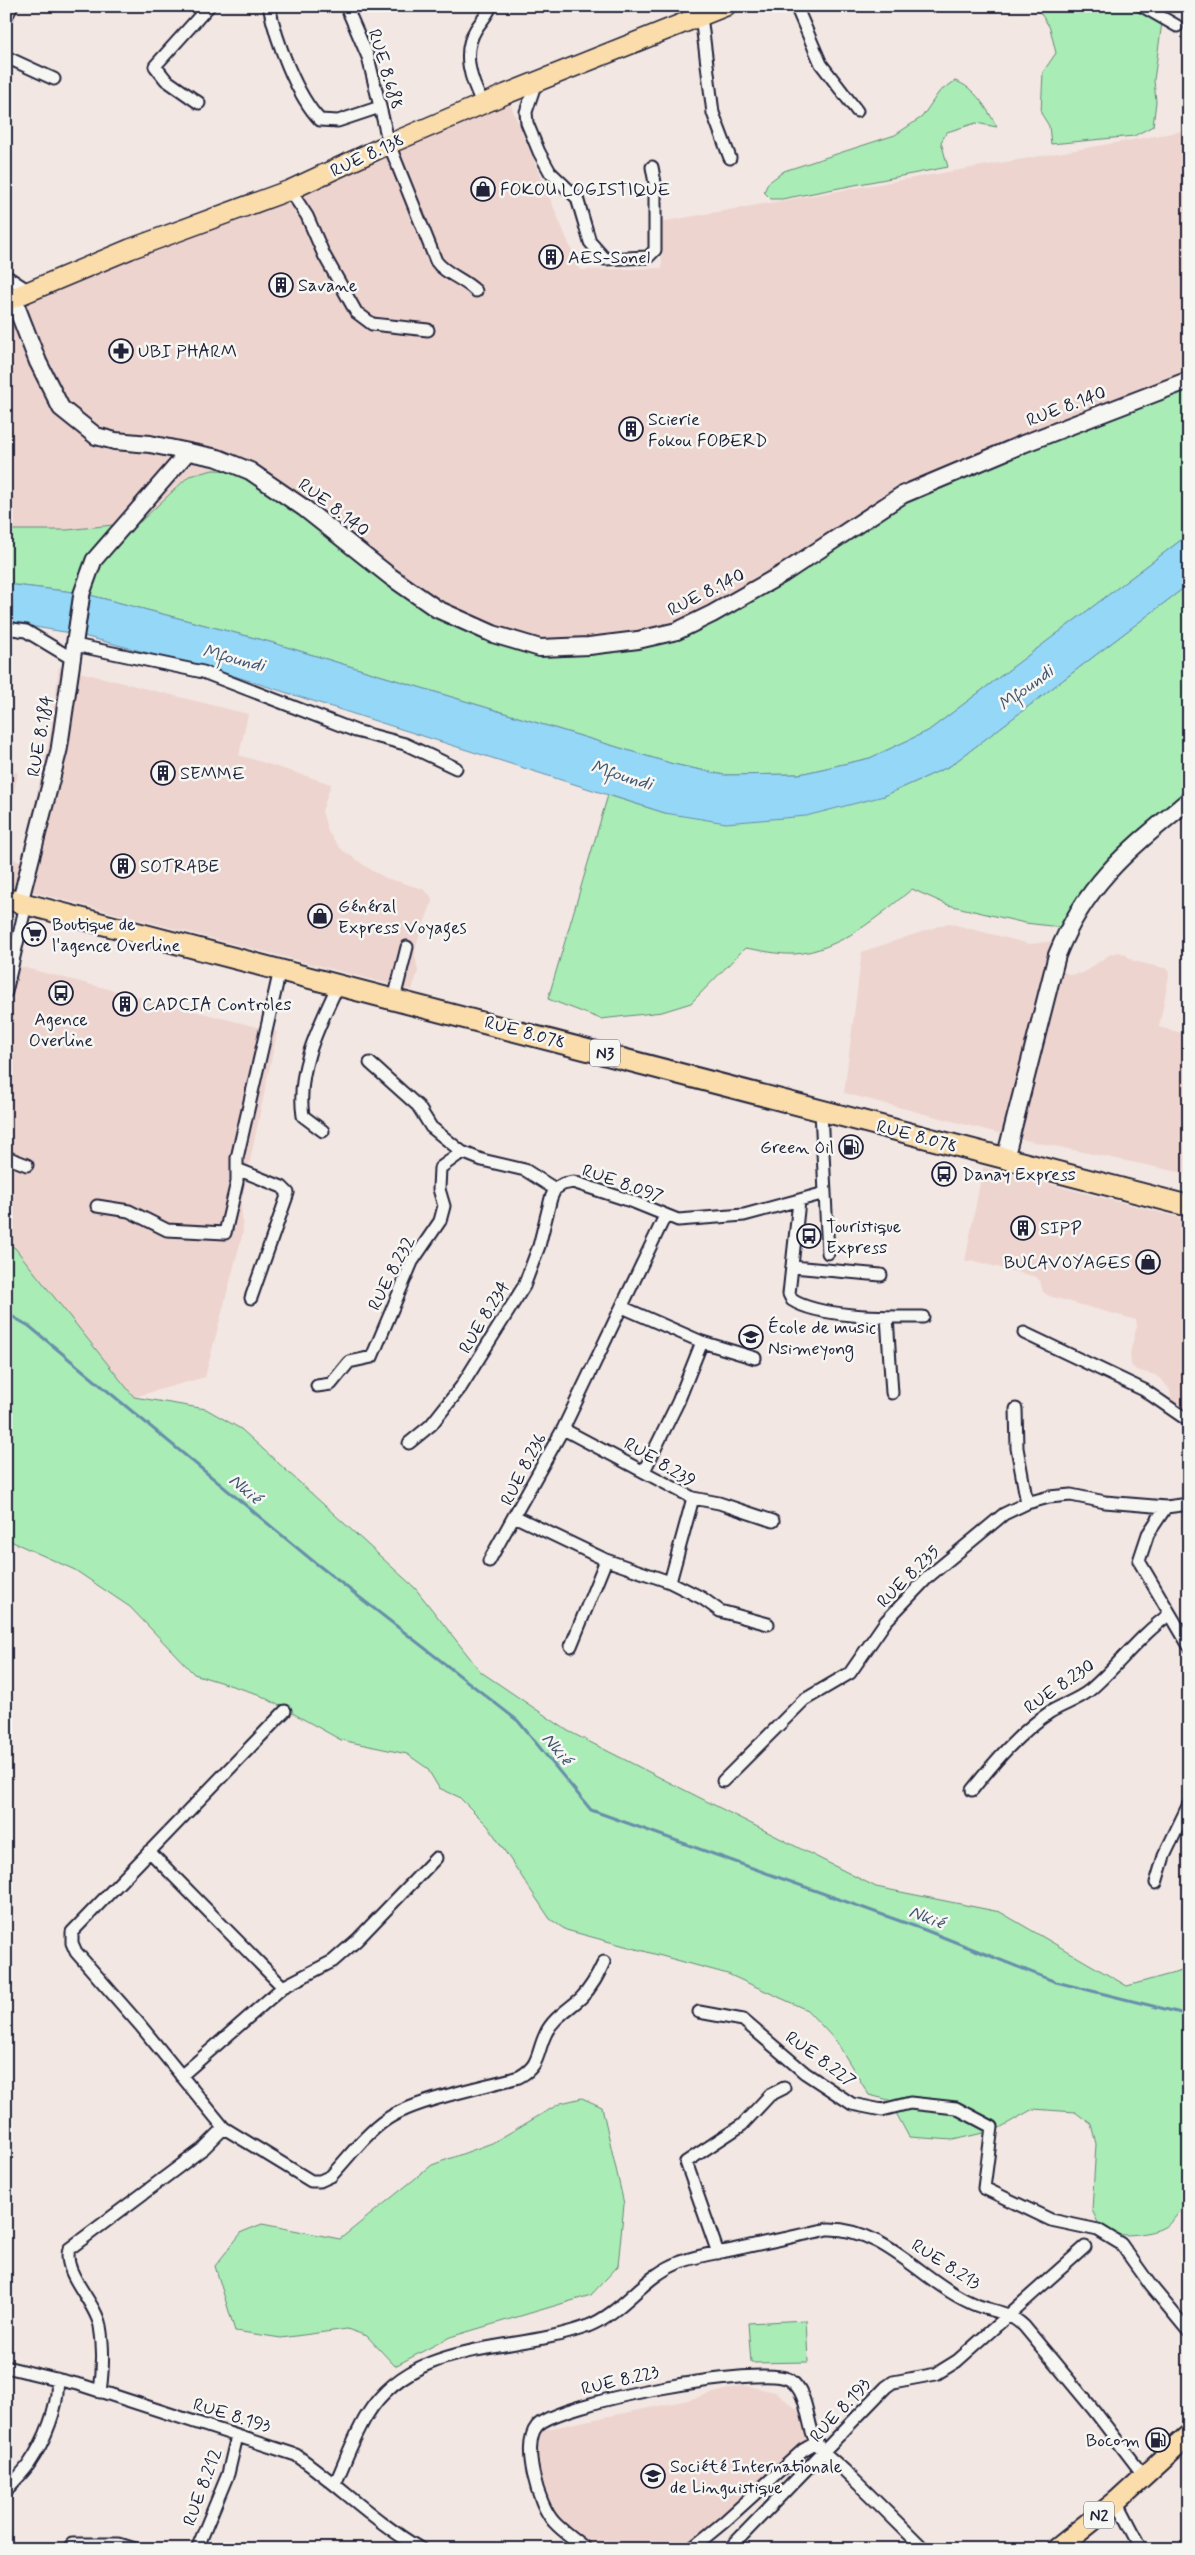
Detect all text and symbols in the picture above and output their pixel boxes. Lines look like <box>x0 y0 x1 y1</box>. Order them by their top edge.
street label: RUE 8.688 <box>362 26 409 112</box>
street label: RUE 8.138 <box>326 128 408 184</box>
shop icon: FOKOU LOGISTIQUE <box>470 176 496 202</box>
place label: FOKOU LOGISTIQUE <box>500 178 671 202</box>
building icon: AES-Sonel <box>538 244 564 270</box>
place label: AES-Sonel <box>568 246 650 270</box>
building icon: Savane <box>268 272 294 298</box>
place label: Savane <box>298 274 357 298</box>
pharmacy icon: UBI PHARM <box>108 338 134 364</box>
place label: UBI PHARM <box>138 340 237 364</box>
street label: RUE 8.140 <box>1023 381 1110 433</box>
place label: Scierie Fokou FOBERD <box>648 408 767 453</box>
building icon: Scierie Fokou FOBERD <box>618 416 644 442</box>
street label: RUE 8.140 <box>293 473 374 543</box>
street label: RUE 8.140 <box>664 563 749 623</box>
water label: Mfoundi <box>199 639 269 681</box>
water label: Mfoundi <box>993 658 1061 719</box>
street label: RUE 8.184 <box>22 693 60 779</box>
water label: Mfoundi <box>587 754 657 799</box>
building icon: SEMME <box>150 760 176 786</box>
place label: SEMME <box>180 762 245 786</box>
building icon: SOTRABE <box>110 853 136 879</box>
place label: SOTRABE <box>140 855 219 879</box>
place label: Général Express Voyages <box>338 895 467 942</box>
shop icon: Général Express Voyages <box>307 903 333 929</box>
place label: Boutique de l'agence Overline <box>52 913 181 958</box>
supermarket icon: Boutique de l'agence Overline <box>21 921 47 947</box>
bus stop icon: Agence Overline <box>48 980 74 1006</box>
building icon: CADCIA Controles <box>112 991 138 1017</box>
place label: CADCIA Controles <box>142 993 291 1017</box>
place label: Agence Overline <box>29 1008 93 1053</box>
street label: RUE 8.078 <box>482 1011 568 1055</box>
road number: N3 <box>590 1040 620 1066</box>
street label: RUE 8.078 <box>874 1115 960 1159</box>
fuel station icon: Green Oil <box>838 1134 864 1160</box>
place label: Green Oil <box>760 1136 834 1160</box>
street label: RUE 8.097 <box>579 1159 667 1209</box>
bus stop icon: Danay Express <box>931 1161 957 1187</box>
place label: Danay Express <box>962 1163 1076 1187</box>
place label: Touristique Express <box>826 1215 901 1260</box>
building icon: SIPP <box>1010 1215 1036 1241</box>
place label: SIPP <box>1040 1217 1082 1241</box>
bus stop icon: Touristique Express <box>796 1223 822 1249</box>
street label: RUE 8.232 <box>363 1232 421 1315</box>
shop icon: BUCAVOYAGES <box>1135 1249 1161 1275</box>
place label: BUCAVOYAGES <box>1004 1251 1130 1275</box>
street label: RUE 8.234 <box>454 1276 516 1358</box>
place label: École de music Nsimeyong <box>768 1316 876 1362</box>
school or university icon: École de music Nsimeyong <box>738 1324 764 1350</box>
street label: RUE 8.236 <box>495 1429 552 1510</box>
street label: RUE 8.239 <box>619 1432 700 1494</box>
water label: Nkié <box>223 1468 269 1512</box>
street label: RUE 8.235 <box>872 1540 946 1614</box>
street label: RUE 8.230 <box>1020 1654 1100 1720</box>
water label: Nkié <box>536 1727 580 1773</box>
water label: Nkié <box>905 1899 950 1936</box>
street label: RUE 8.227 <box>780 2026 861 2094</box>
street label: RUE 8.213 <box>906 2234 985 2296</box>
street label: RUE 8.223 <box>579 2360 662 2402</box>
street label: RUE 8.193 <box>805 2373 877 2448</box>
street label: RUE 8.193 <box>190 2393 273 2439</box>
fuel station icon: Bocom <box>1145 2427 1171 2453</box>
place label: Bocom <box>1086 2429 1140 2453</box>
street label: RUE 8.212 <box>178 2445 228 2530</box>
place label: Société Internationale de Linguistique <box>670 2455 842 2500</box>
school or university icon: Société Internationale de Linguistique <box>640 2463 666 2489</box>
road number: N2 <box>1084 2502 1114 2528</box>

